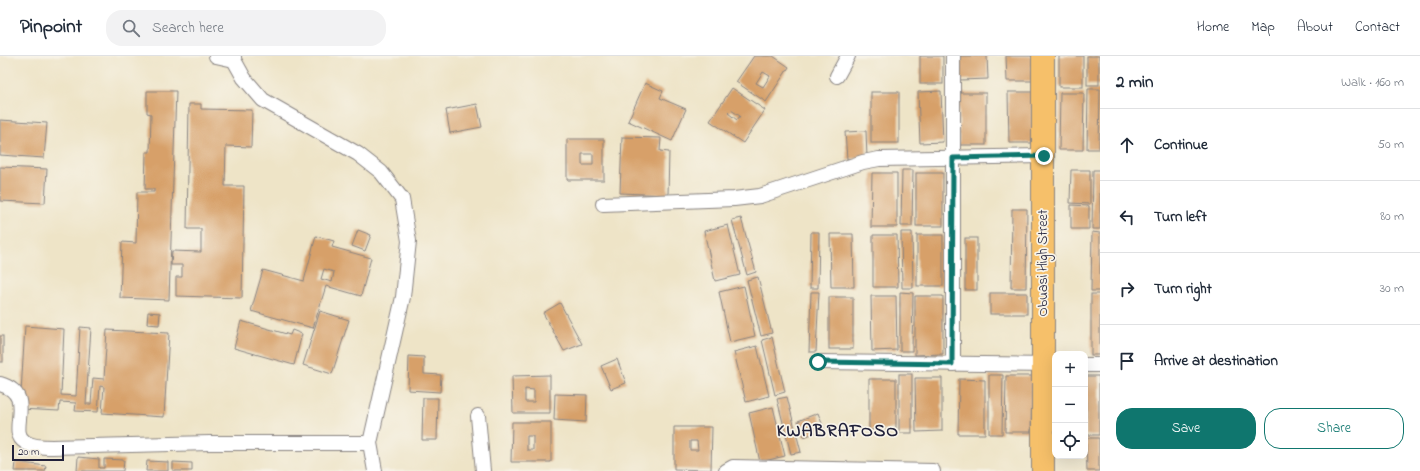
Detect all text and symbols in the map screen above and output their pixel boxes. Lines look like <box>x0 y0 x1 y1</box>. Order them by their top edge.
search box <box>106 10 386 46</box>
text: Pinpoint <box>20 14 82 41</box>
icon: search <box>120 17 142 39</box>
text: Search here <box>152 17 224 39</box>
text: Home <box>1197 17 1229 38</box>
text: Map <box>1251 17 1275 38</box>
text: About <box>1297 17 1333 38</box>
text: Contact <box>1355 17 1400 38</box>
text: 2 min <box>1116 70 1153 95</box>
text: Walk · 160 m <box>1341 73 1404 92</box>
icon: ahead <box>1116 134 1138 156</box>
text: Continue <box>1154 134 1208 156</box>
text: 50 m <box>1378 135 1404 154</box>
route end <box>1035 147 1053 165</box>
icon: left <box>1116 206 1138 228</box>
text: Turn left <box>1154 206 1207 228</box>
text: 80 m <box>1380 207 1404 226</box>
street label: Obuasi High Street <box>1033 209 1055 317</box>
icon: right <box>1116 278 1138 300</box>
text: Turn right <box>1154 278 1212 300</box>
text: 30 m <box>1380 279 1404 298</box>
icon: arrive <box>1116 350 1138 372</box>
text: Arrive at destination <box>1154 350 1278 372</box>
map controls <box>1052 351 1088 459</box>
button: + <box>1052 351 1088 387</box>
route start <box>809 353 827 371</box>
button: − <box>1052 387 1088 423</box>
button: Save <box>1116 408 1256 449</box>
button: Share <box>1264 408 1404 449</box>
district label: KWABRAFOSO <box>777 419 899 445</box>
button: locate <box>1052 423 1088 459</box>
scale bar <box>12 443 64 462</box>
text: 20 m <box>18 444 40 460</box>

